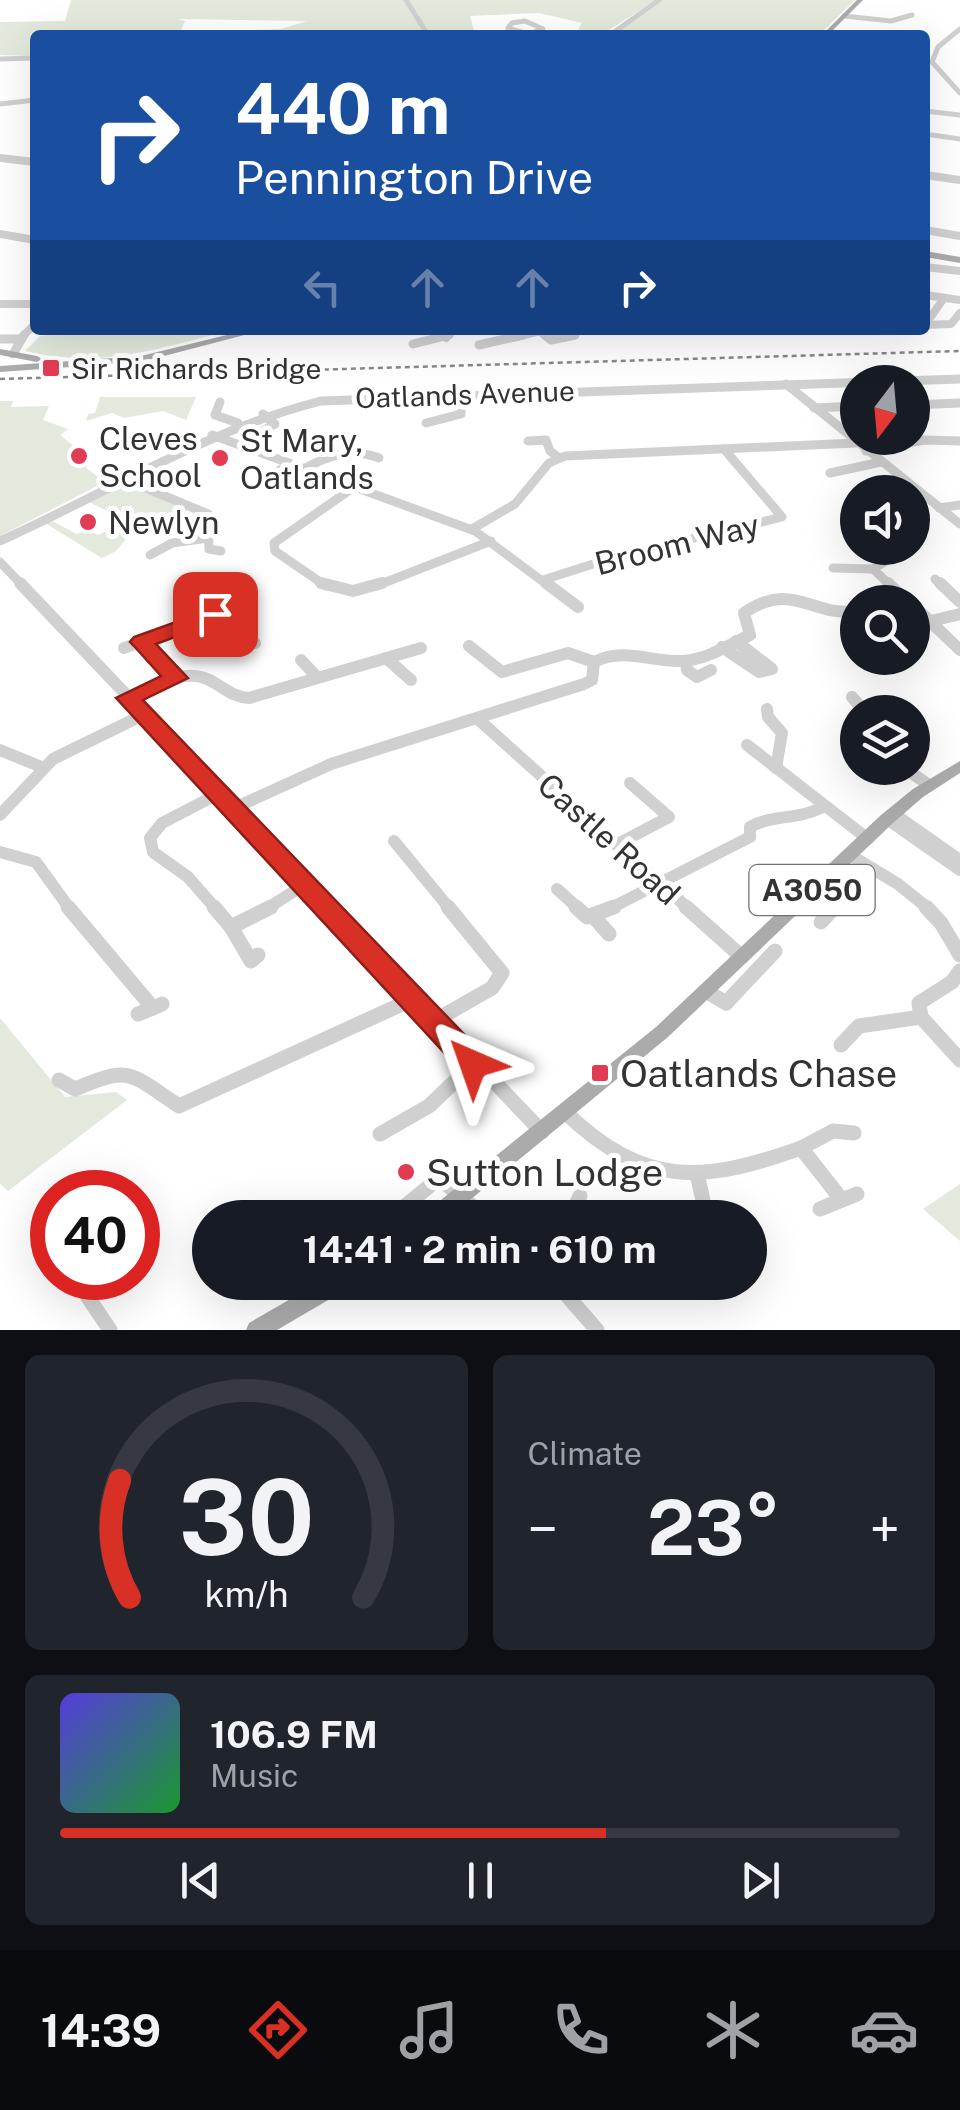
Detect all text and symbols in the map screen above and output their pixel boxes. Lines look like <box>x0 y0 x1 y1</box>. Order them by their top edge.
text: 440 m <box>235 67 450 150</box>
icon: right <box>70 70 200 200</box>
text: Pennington Drive <box>235 151 593 204</box>
icon: left <box>295 260 350 315</box>
icon: ahead <box>400 260 455 315</box>
icon: ahead <box>505 260 560 315</box>
icon: right <box>610 260 665 315</box>
place label: Sir Richards Bridge <box>71 352 321 385</box>
marker: Sir Richards Bridge <box>40 357 62 379</box>
north arrow <box>840 365 930 455</box>
map controls <box>840 365 930 785</box>
street label: Oatlands Avenue <box>355 374 575 414</box>
place label: Cleves School <box>99 420 202 494</box>
place label: St Mary, Oatlands <box>240 422 374 496</box>
marker: Cleves School <box>68 445 90 467</box>
marker: St Mary, Oatlands <box>209 447 231 469</box>
button: sound <box>840 475 930 565</box>
place label: Newlyn <box>108 504 219 541</box>
street label: Broom Way <box>591 506 763 582</box>
marker: Newlyn <box>77 511 99 533</box>
pin <box>173 572 258 657</box>
button: search <box>840 585 930 675</box>
icon: arrive <box>188 587 243 642</box>
button: layers <box>840 695 930 785</box>
street label: Castle Road <box>530 766 688 912</box>
road number: A3050 <box>750 865 874 915</box>
position arrow <box>421 1012 525 1116</box>
place label: Oatlands Chase <box>620 1051 897 1096</box>
marker: Oatlands Chase <box>589 1062 611 1084</box>
place label: Sutton Lodge <box>426 1150 663 1195</box>
marker: Sutton Lodge <box>395 1161 417 1183</box>
speed limit sign: 40 <box>30 1170 160 1300</box>
text: 14:41 · 2 min · 610 m <box>302 1227 657 1272</box>
text: Climate <box>528 1435 642 1472</box>
text: 30 <box>178 1456 314 1578</box>
text: 23° <box>647 1484 780 1572</box>
text: − <box>528 1497 558 1561</box>
text: + <box>870 1497 900 1561</box>
text: km/h <box>204 1573 288 1615</box>
text: 106.9 FM <box>210 1712 378 1757</box>
text: Music <box>210 1757 298 1794</box>
icon: previous <box>173 1853 228 1908</box>
icon: pause <box>453 1853 508 1908</box>
icon: next <box>733 1853 788 1908</box>
icon: directions <box>243 1995 313 2065</box>
icon: music <box>394 1995 464 2065</box>
icon: phone <box>546 1995 616 2065</box>
icon: climate <box>698 1995 768 2065</box>
icon: car <box>849 1995 919 2065</box>
text: 14:39 <box>41 2004 161 2057</box>

